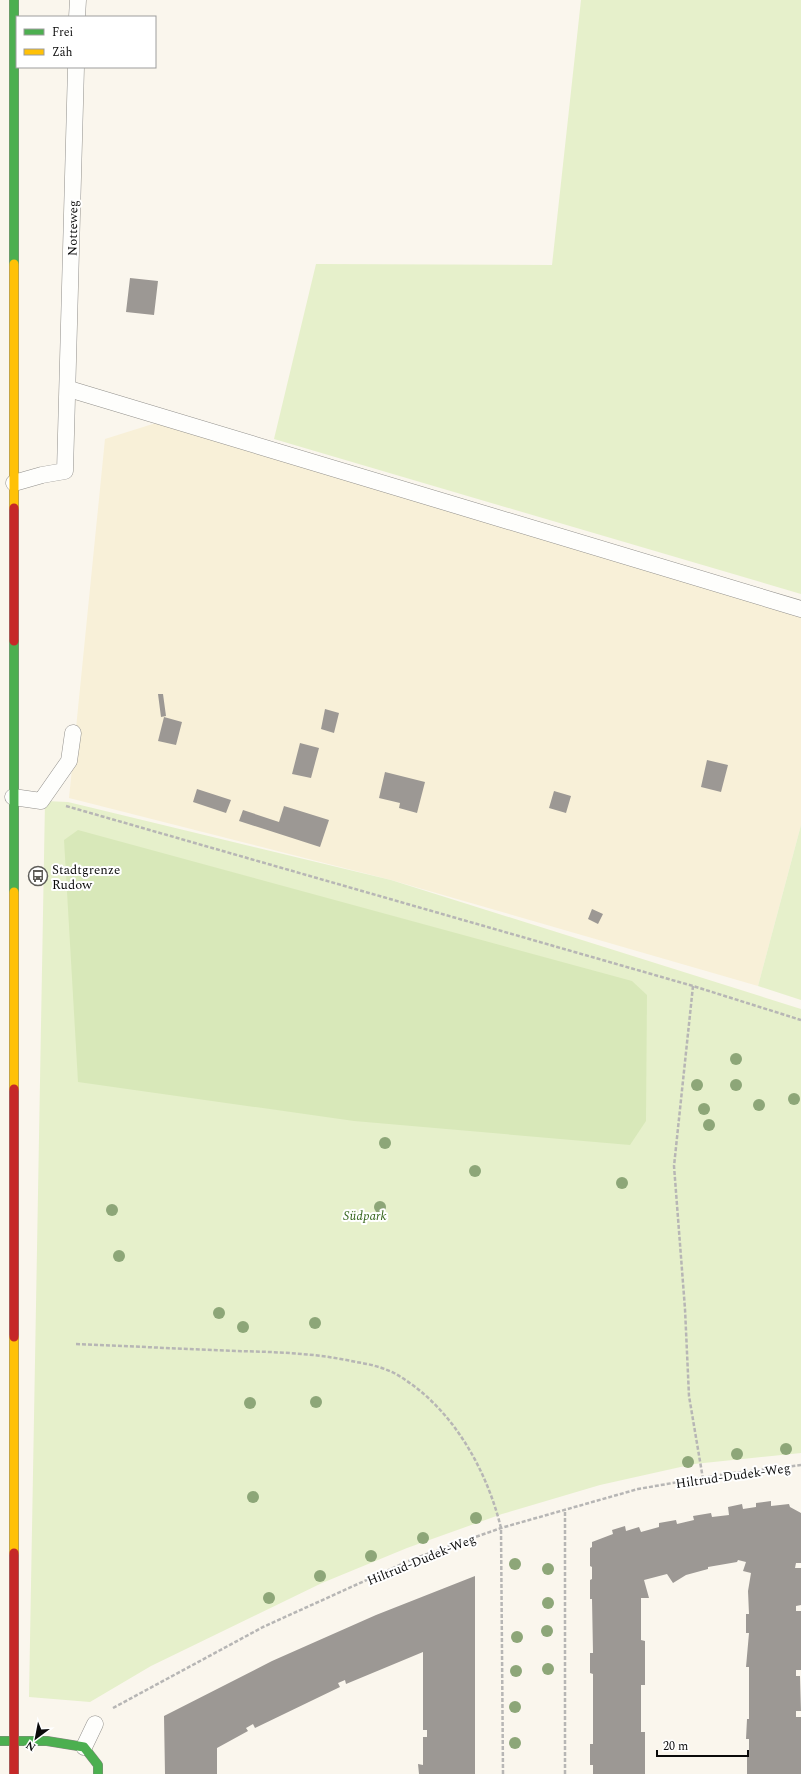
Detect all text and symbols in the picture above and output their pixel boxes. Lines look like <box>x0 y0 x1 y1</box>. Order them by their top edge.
legend <box>16 16 156 68</box>
text: Frei <box>52 23 74 42</box>
text: Zäh <box>52 43 73 62</box>
street label: Notteweg <box>63 200 83 256</box>
place label: Stadtgrenze Rudow <box>52 860 120 895</box>
bus stop icon: Stadtgrenze Rudow <box>27 865 49 887</box>
park label: Südpark <box>343 1206 387 1226</box>
street label: Hiltrud-Dudek-Weg <box>674 1458 792 1494</box>
street label: Hiltrud-Dudek-Weg <box>364 1529 479 1591</box>
north arrow <box>16 1718 56 1758</box>
scale bar <box>657 1732 748 1758</box>
text: N <box>23 1736 39 1756</box>
text: 20 m <box>663 1737 688 1756</box>

